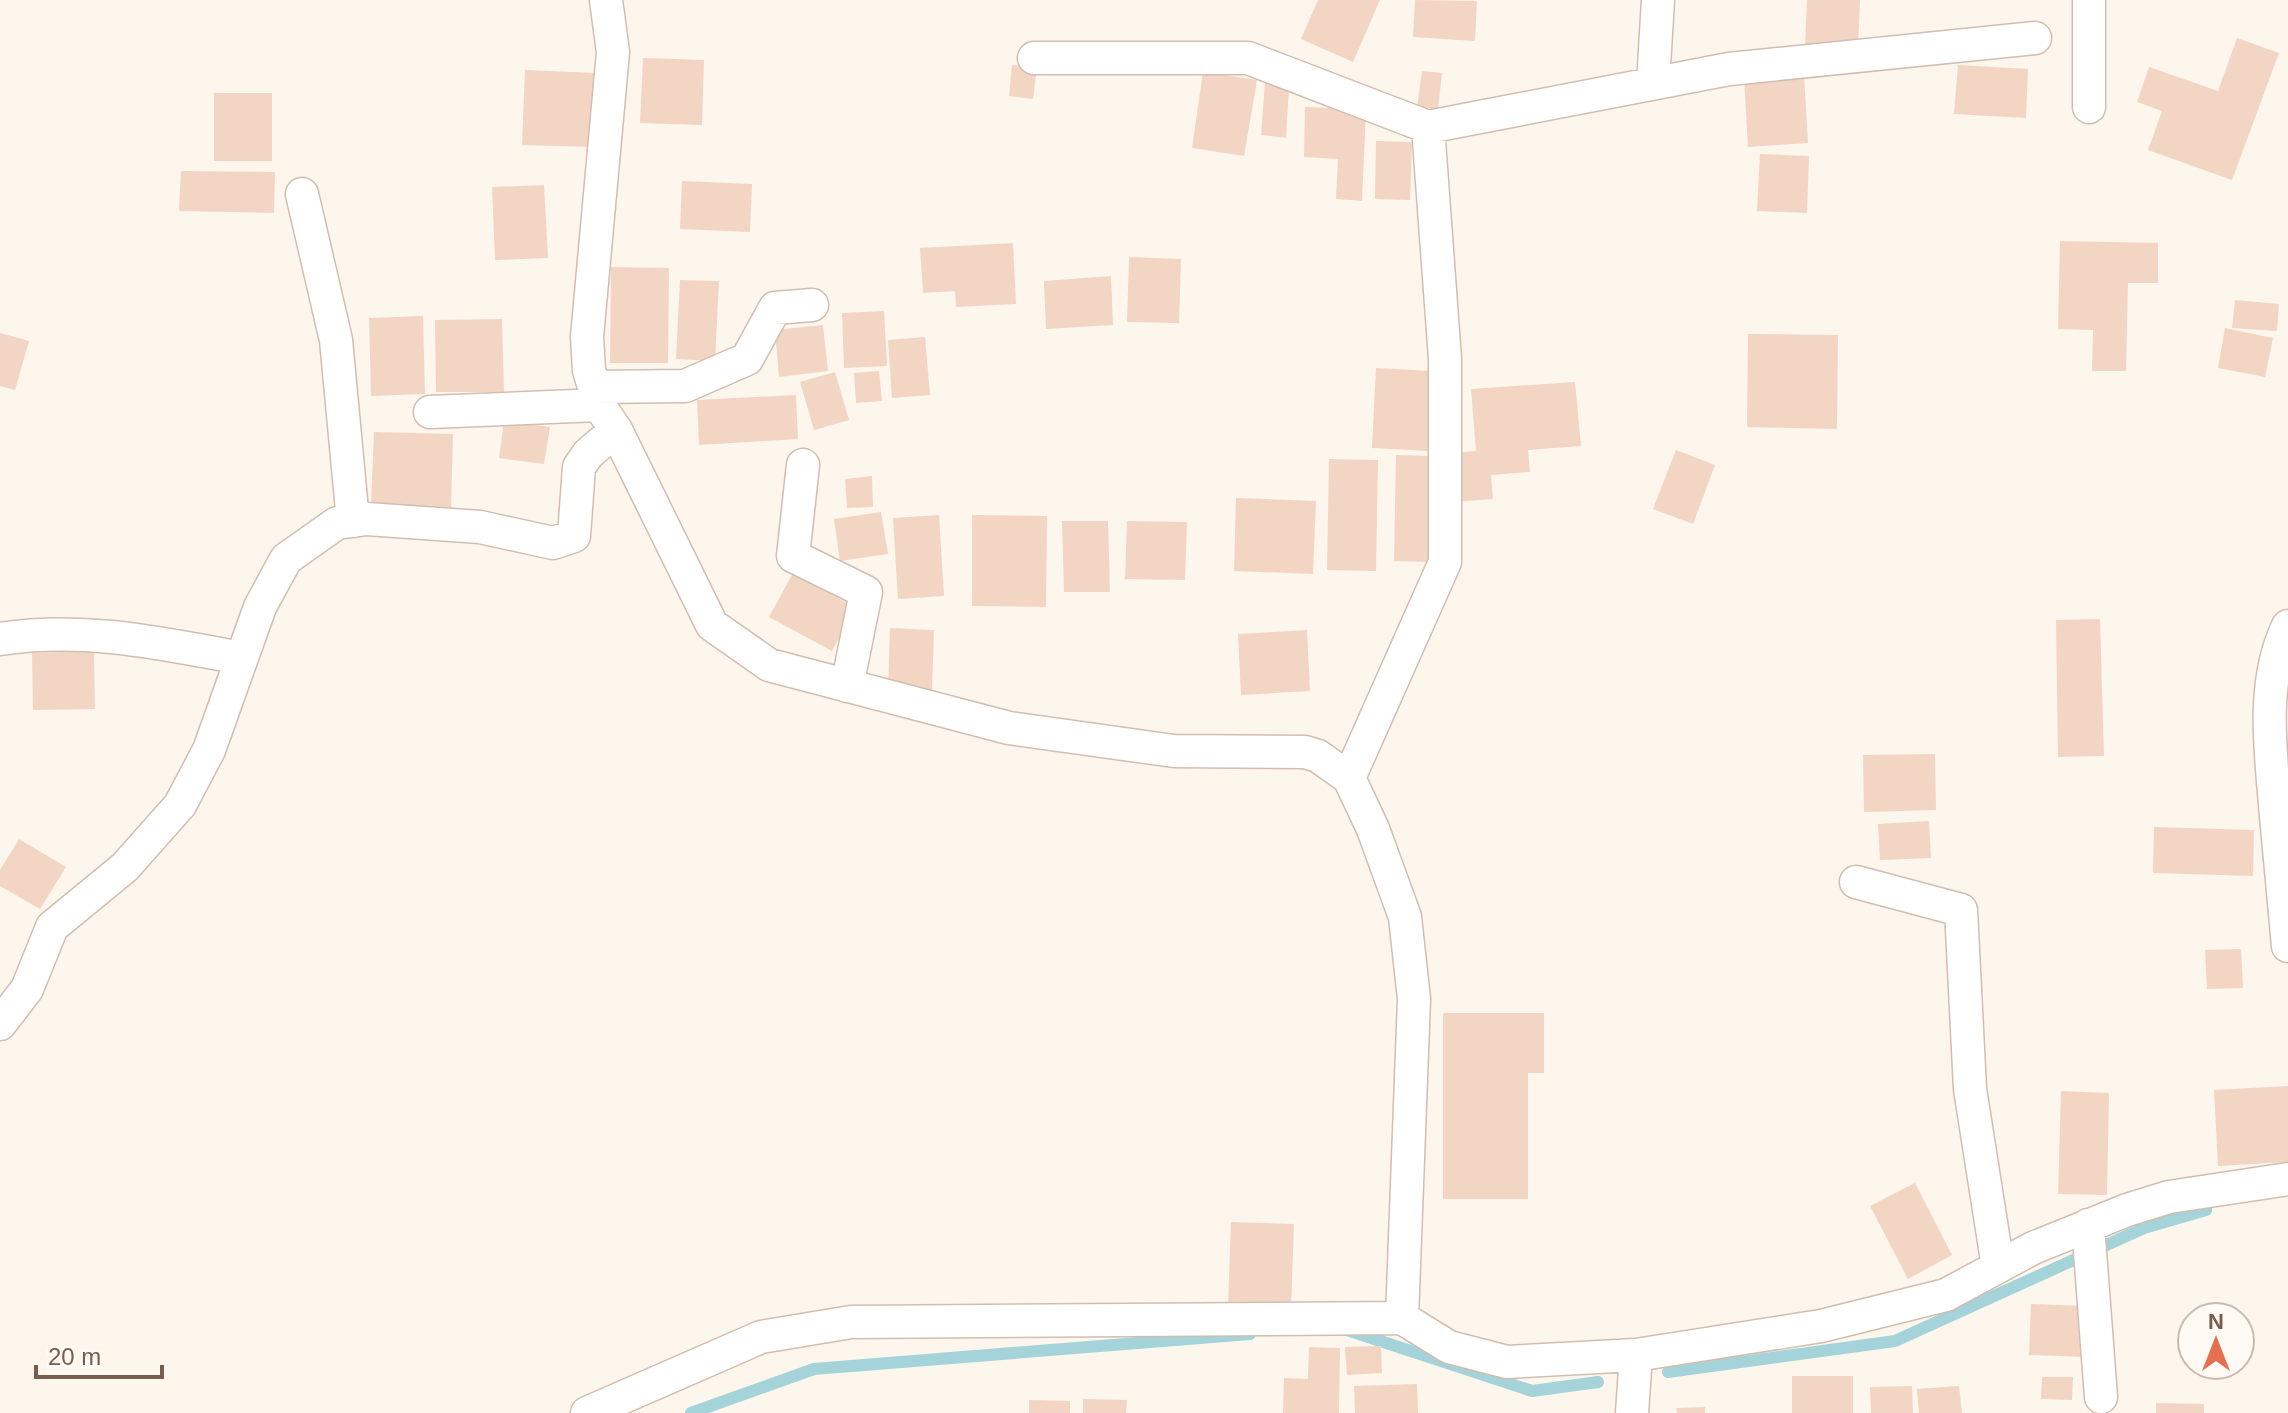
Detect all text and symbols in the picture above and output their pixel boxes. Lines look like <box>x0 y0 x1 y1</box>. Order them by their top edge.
north arrow <box>2176 1301 2256 1381</box>
text: N <box>2208 1309 2224 1334</box>
scale bar <box>36 1329 162 1379</box>
text: 20 m <box>48 1343 101 1370</box>

